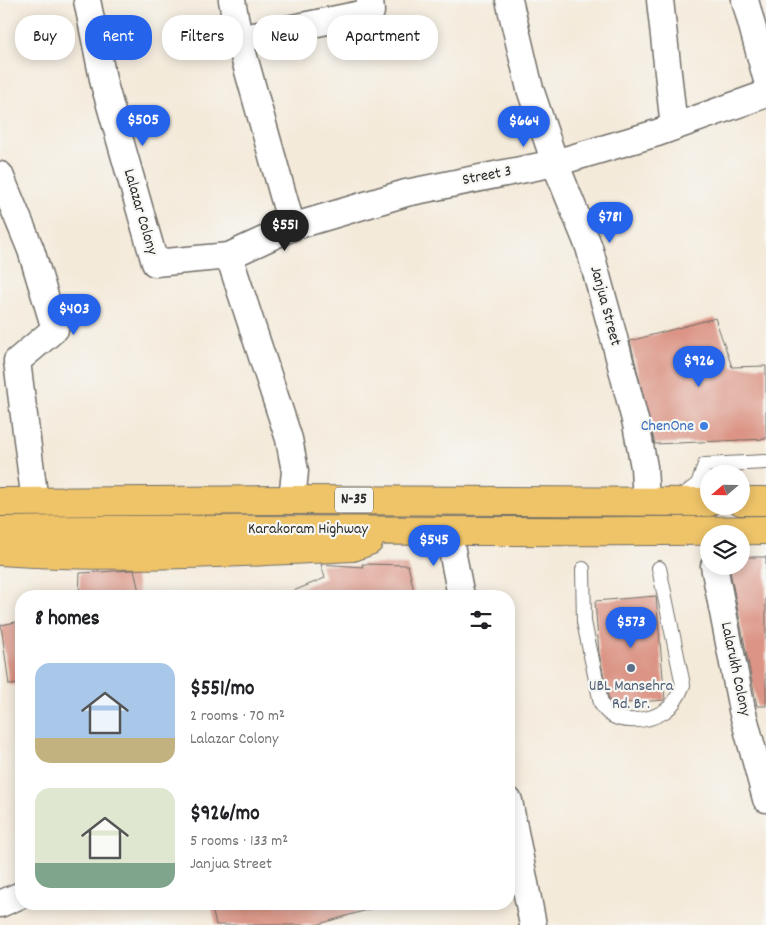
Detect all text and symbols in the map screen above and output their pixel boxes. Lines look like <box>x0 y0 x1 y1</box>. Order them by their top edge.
chip: Buy <box>15 15 75 60</box>
chip: Rent <box>85 15 152 60</box>
chip: Filters <box>162 15 243 60</box>
chip: New <box>253 15 317 60</box>
chip: Apartment <box>327 15 438 60</box>
pin: $505 <box>113 104 173 147</box>
pin: $664 <box>494 106 554 148</box>
text: $505 <box>127 109 159 132</box>
text: $664 <box>509 110 539 133</box>
street label: Street 3 <box>460 160 514 192</box>
street label: Lalazar Colony <box>117 166 163 258</box>
pin: $781 <box>580 202 640 244</box>
text: $781 <box>598 206 622 229</box>
pin: $551 <box>255 210 315 252</box>
text: $551 <box>272 214 298 237</box>
street label: Janjua Street <box>583 263 627 349</box>
pin: $403 <box>44 294 104 336</box>
text: $403 <box>59 298 89 321</box>
pin: $926 <box>669 346 729 388</box>
text: $926 <box>684 350 714 373</box>
place label: ChenOne <box>641 415 694 438</box>
marker: ChenOne <box>698 420 710 432</box>
north arrow <box>700 465 750 515</box>
map controls <box>700 465 750 575</box>
road number: N-35 <box>335 488 373 512</box>
street label: Karakoram Highway <box>248 518 368 541</box>
pin: $545 <box>404 524 464 567</box>
button: layers <box>700 525 750 575</box>
text: $545 <box>419 529 449 552</box>
text: 8 homes <box>35 605 100 635</box>
icon: filters <box>467 606 495 634</box>
pin: $573 <box>601 606 661 649</box>
text: $573 <box>617 611 645 634</box>
street label: Lalarukh Colony <box>714 620 756 719</box>
marker: UBL Mansehra Rd. Br. <box>625 662 637 674</box>
text: $551/mo <box>190 675 254 705</box>
place label: UBL Mansehra Rd. Br. <box>589 675 674 716</box>
icon: home <box>75 683 135 743</box>
text: 2 rooms · 70 m² <box>190 705 285 728</box>
text: Lalazar Colony <box>190 728 278 751</box>
text: $926/mo <box>190 800 260 830</box>
icon: home <box>75 808 135 868</box>
text: 5 rooms · 133 m² <box>190 830 288 853</box>
text: Janjua Street <box>190 853 272 876</box>

